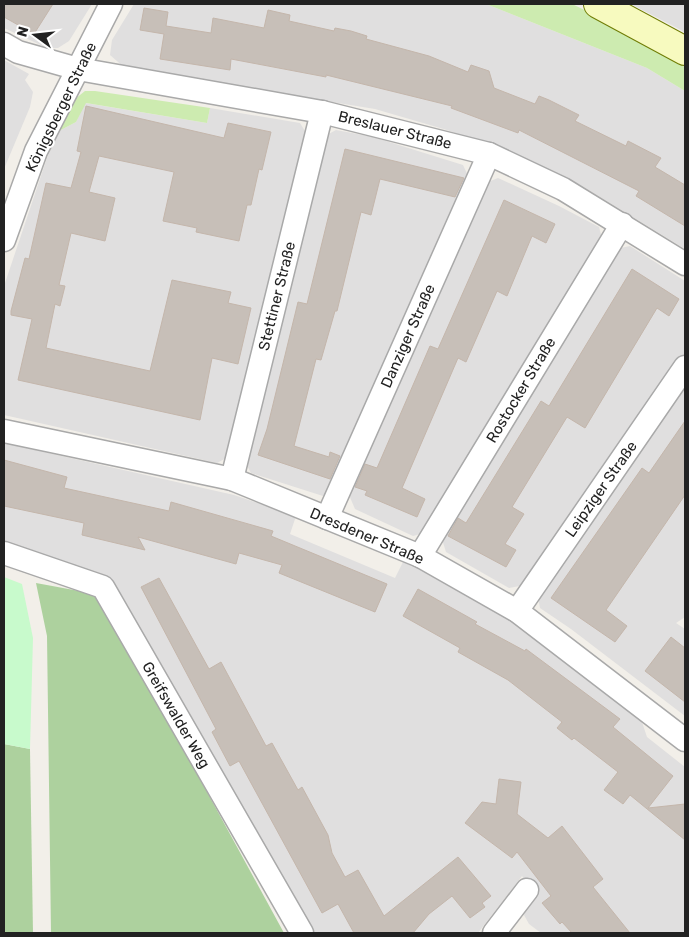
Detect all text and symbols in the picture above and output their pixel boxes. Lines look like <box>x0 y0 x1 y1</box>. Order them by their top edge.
north arrow <box>10 10 60 60</box>
text: N <box>13 25 32 39</box>
street label: Königsberger Straße <box>22 39 100 175</box>
street label: Breslauer Straße <box>336 107 454 153</box>
street label: Stettiner Straße <box>255 240 299 352</box>
street label: Danziger Straße <box>377 281 439 391</box>
street label: Rostocker Straße <box>482 334 560 446</box>
street label: Leipziger Straße <box>561 437 641 541</box>
street label: Dresdener Straße <box>307 504 427 568</box>
street label: Greifswalder Weg <box>138 659 214 771</box>

